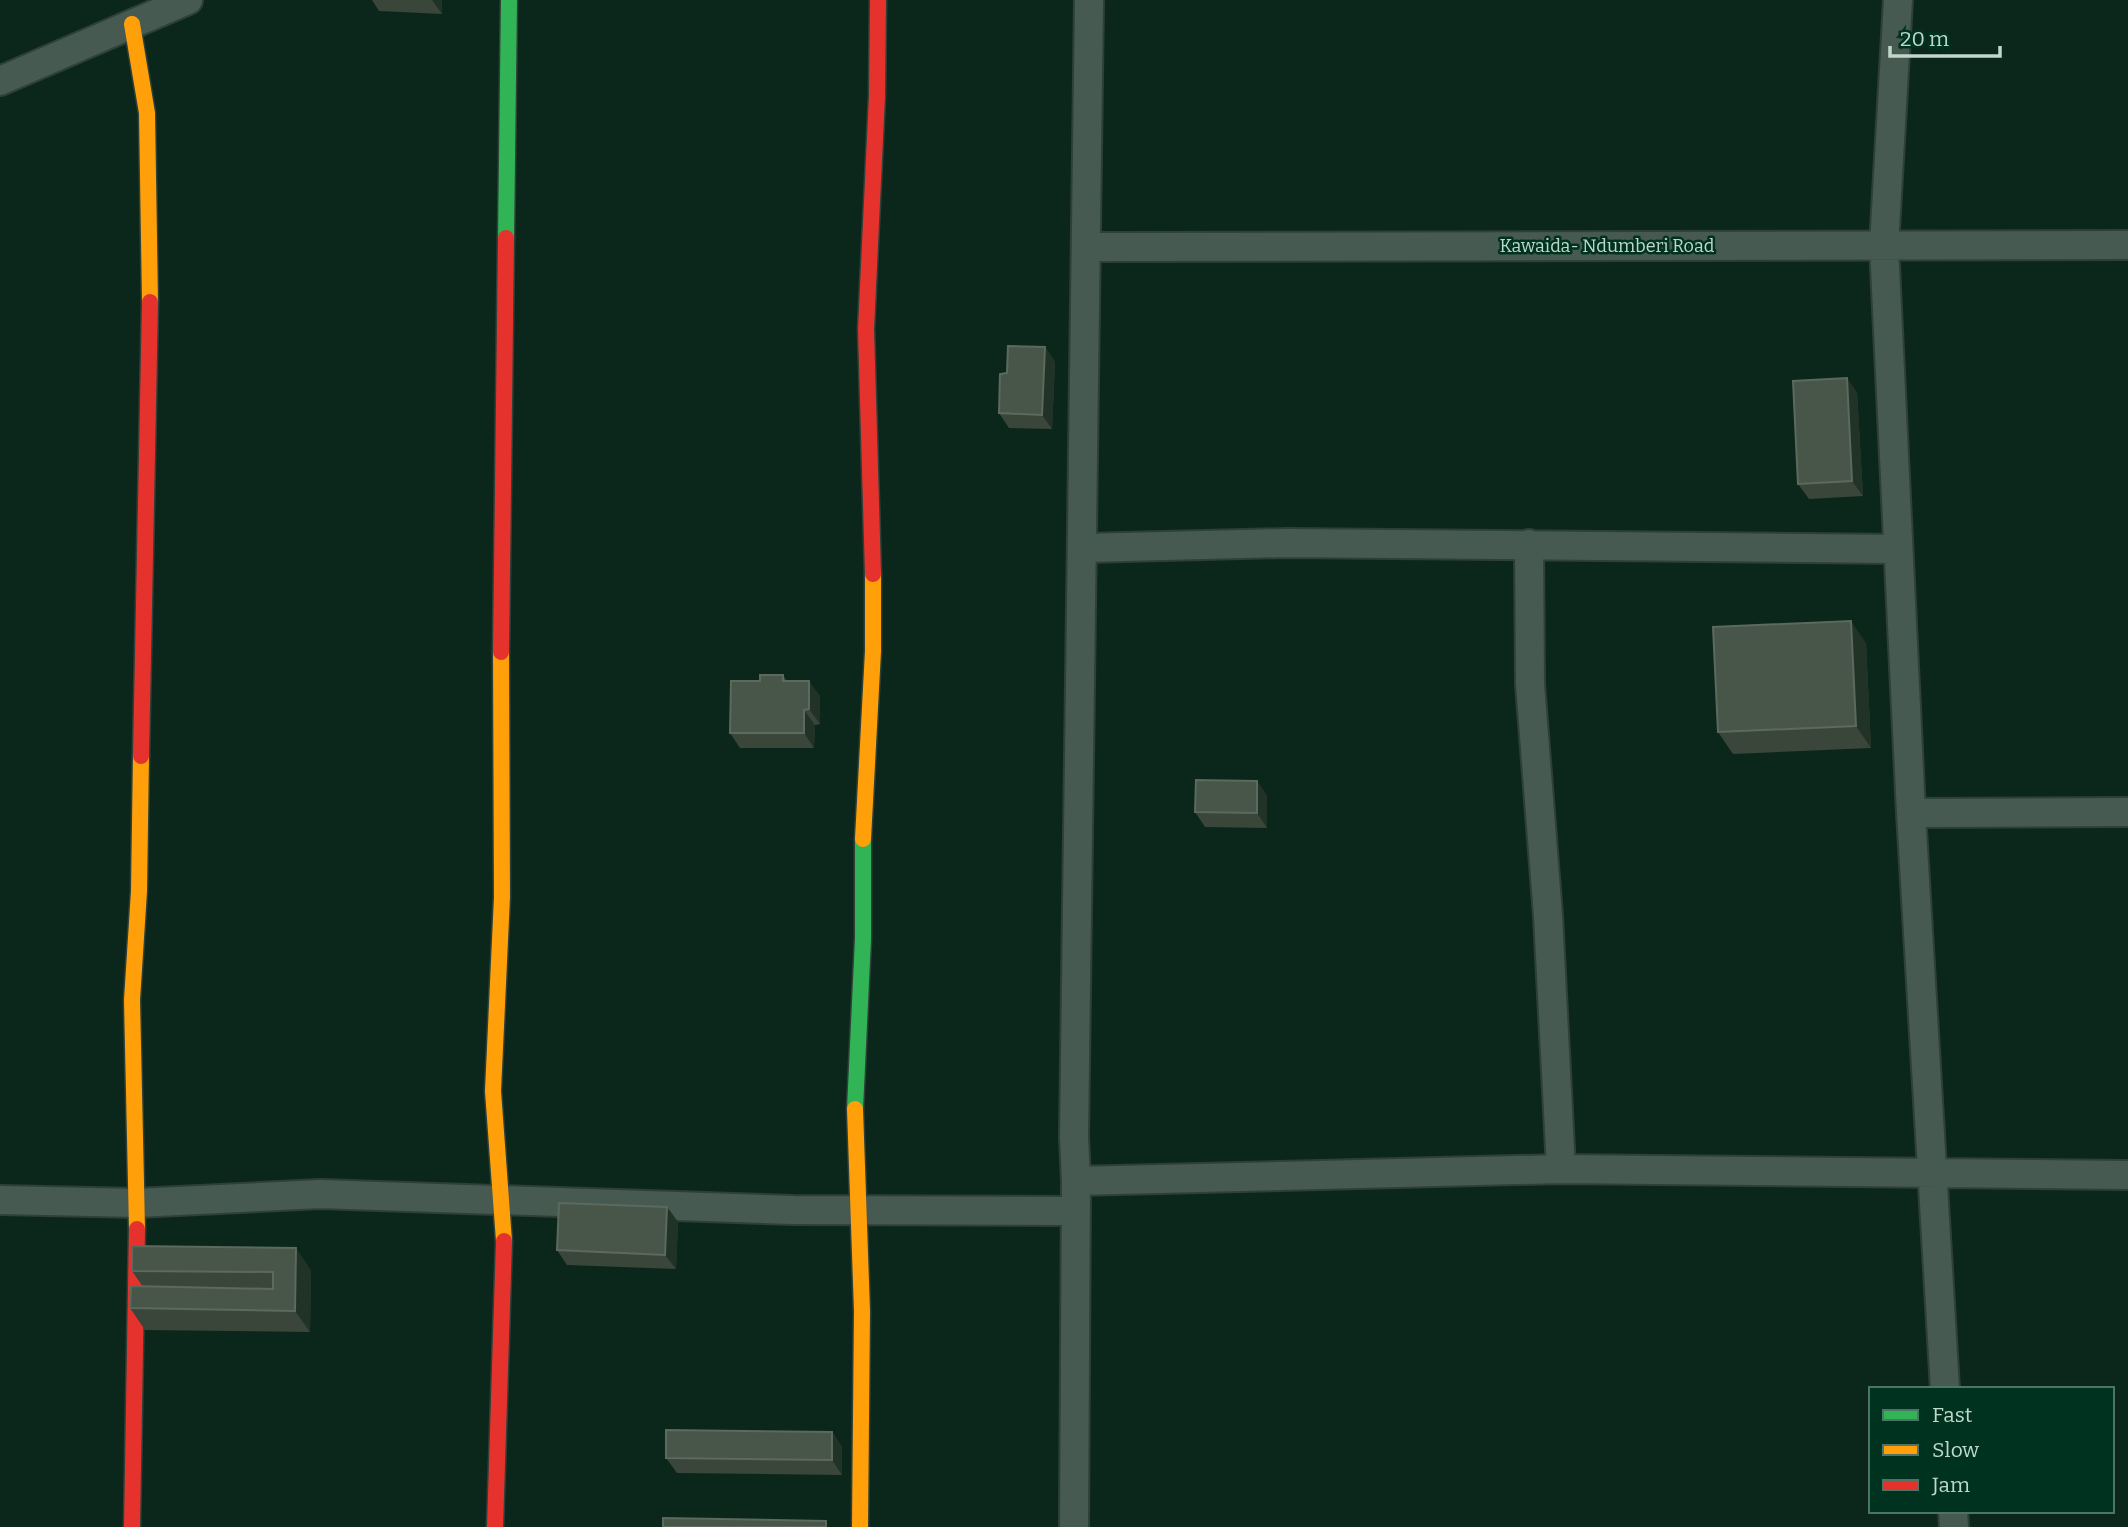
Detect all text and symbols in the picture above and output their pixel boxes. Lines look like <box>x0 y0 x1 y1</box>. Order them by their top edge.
scale bar <box>1890 14 2000 58</box>
text: 20 m <box>1900 26 1949 52</box>
street label: Kawaida- Ndumberi Road <box>1500 235 1715 257</box>
legend <box>1869 1387 2114 1513</box>
text: Fast <box>1932 1402 1973 1428</box>
text: Slow <box>1932 1437 1979 1463</box>
text: Jam <box>1931 1472 1970 1498</box>

